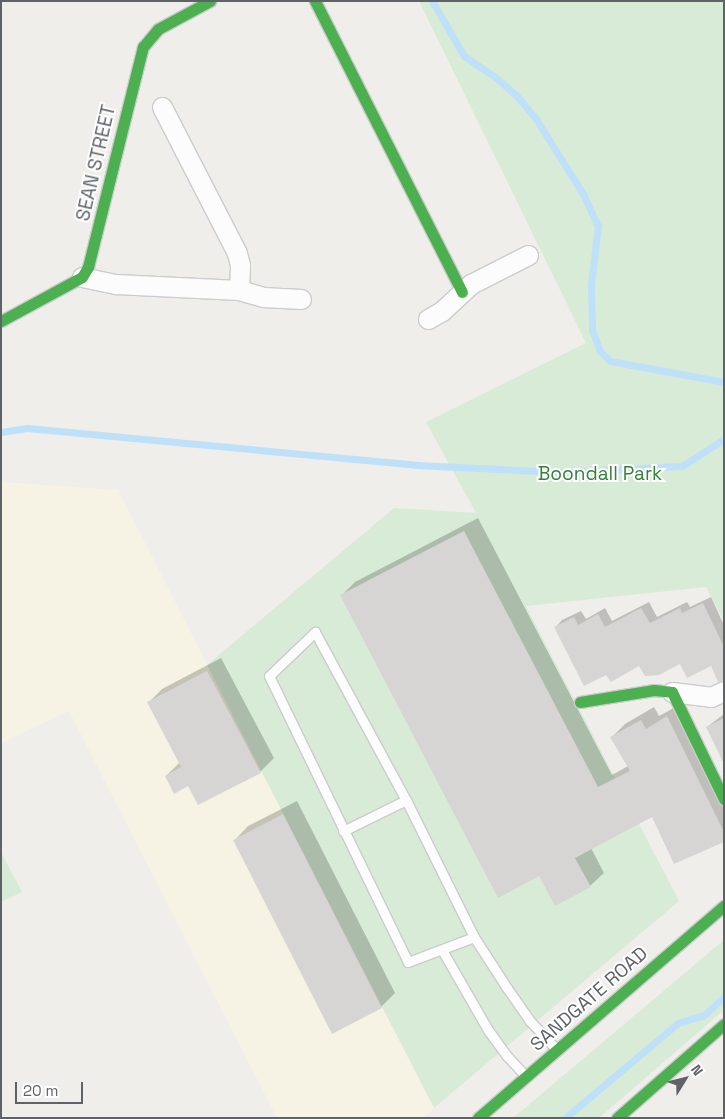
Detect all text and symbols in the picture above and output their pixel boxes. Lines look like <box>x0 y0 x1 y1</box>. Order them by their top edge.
street label: SEAN STREET <box>72 103 120 223</box>
park label: Boondall Park <box>538 463 662 485</box>
street label: SANDGATE ROAD <box>526 942 652 1056</box>
north arrow <box>660 1054 710 1104</box>
text: N <box>687 1061 707 1079</box>
scale bar <box>18 1072 85 1104</box>
text: 20 m <box>23 1081 58 1100</box>

